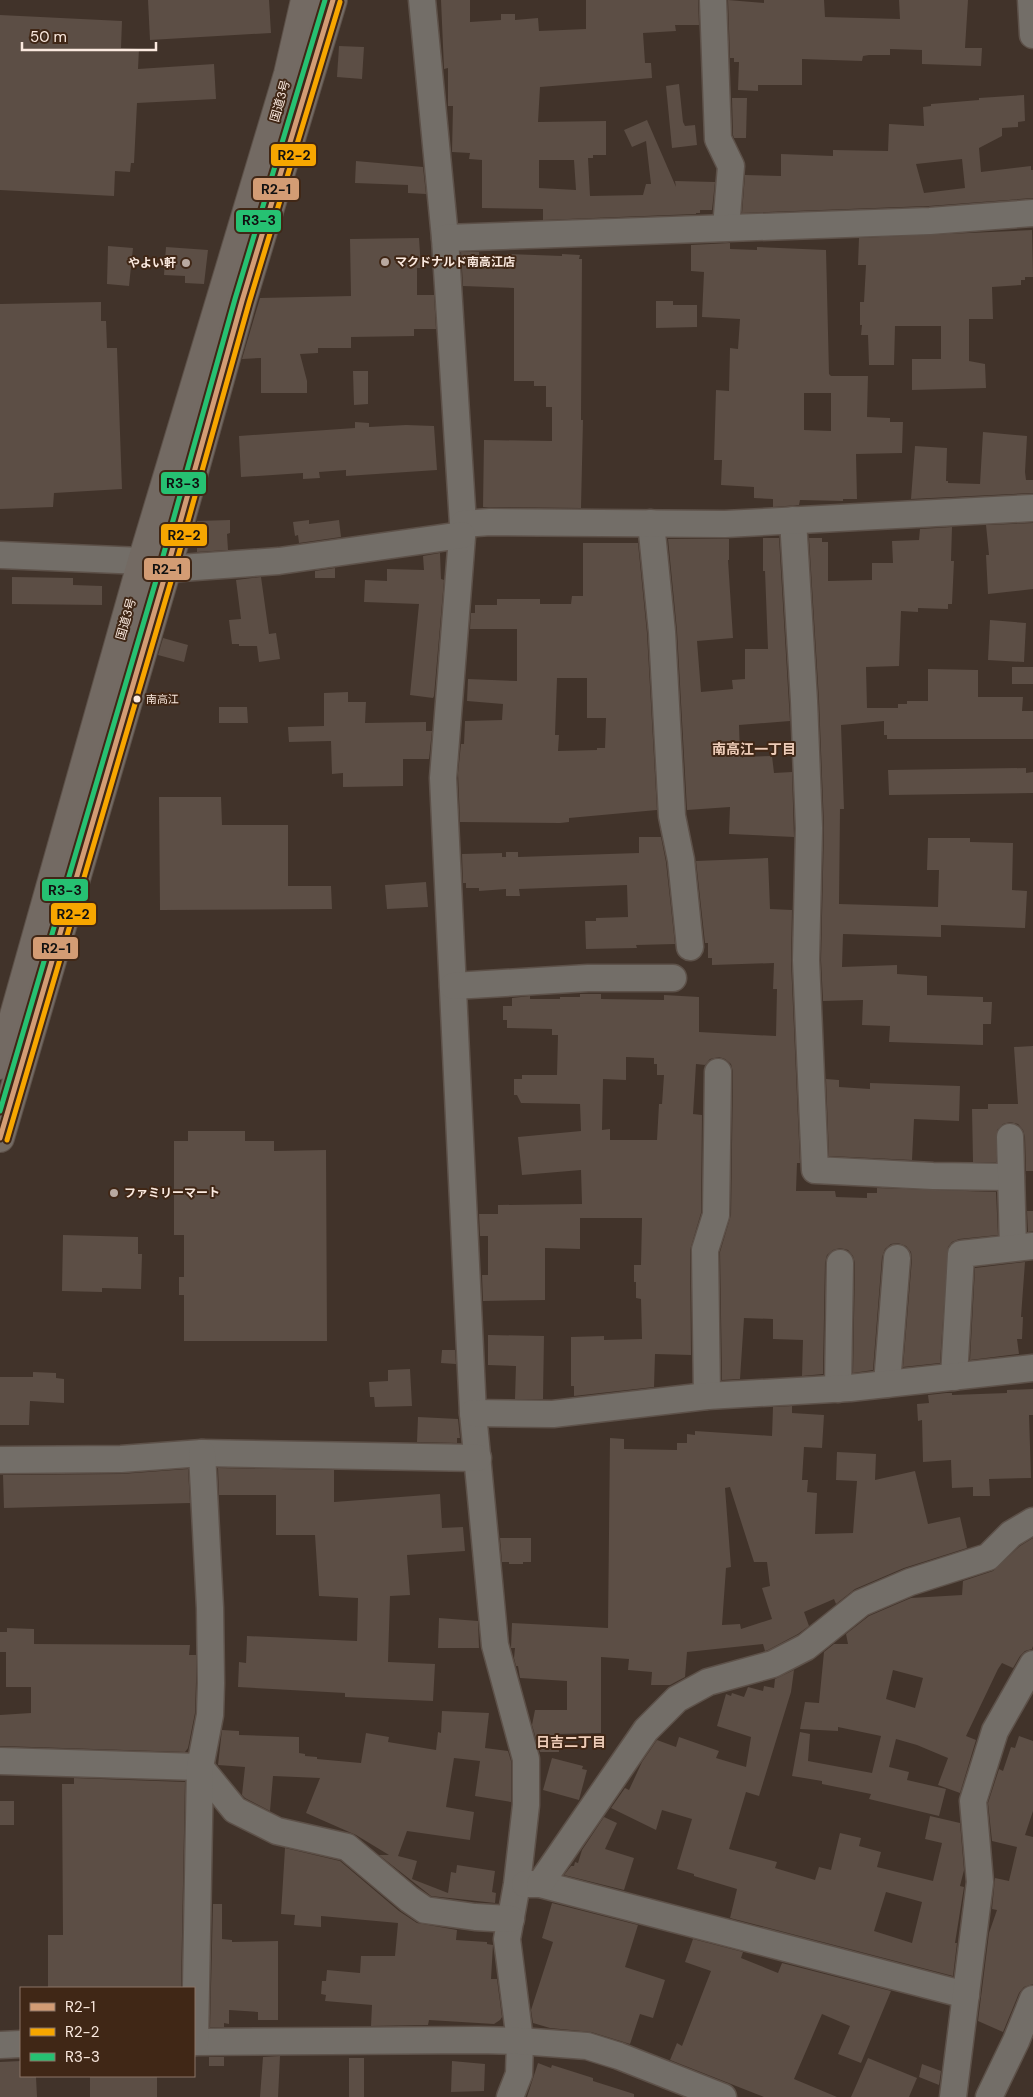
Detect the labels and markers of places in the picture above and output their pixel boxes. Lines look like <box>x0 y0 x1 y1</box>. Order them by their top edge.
place label: マクドナルド南高江店 <box>395 254 515 270</box>
place label: やよい軒 <box>128 255 176 271</box>
marker: マクドナルド南高江店 <box>379 256 391 268</box>
marker: やよい軒 <box>180 257 192 269</box>
place label: 南高江 <box>146 692 179 706</box>
marker: 南高江 <box>132 694 142 704</box>
place label: ファミリーマート <box>124 1185 220 1201</box>
marker: ファミリーマート <box>108 1187 120 1199</box>

